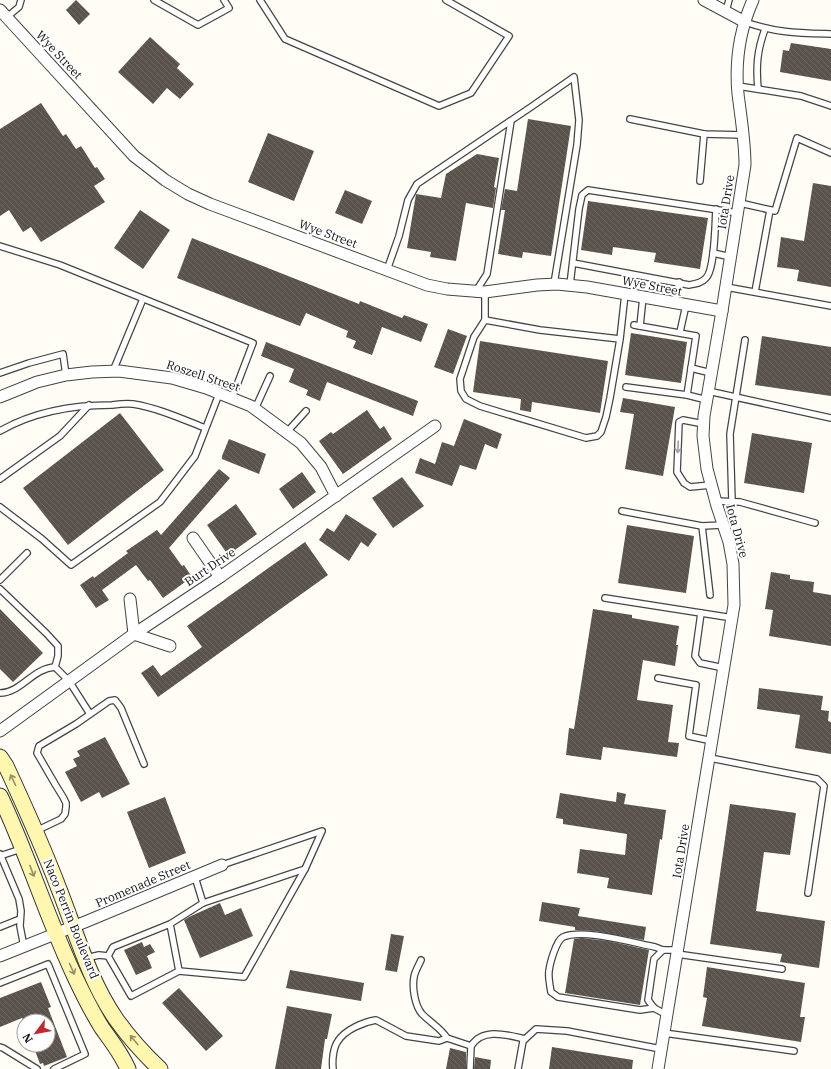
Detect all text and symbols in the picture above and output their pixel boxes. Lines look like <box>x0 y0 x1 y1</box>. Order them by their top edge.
street label: Wye Street <box>33 27 86 82</box>
street label: Iota Drive <box>714 174 737 230</box>
street label: Wye Street <box>297 216 359 251</box>
street label: Wye Street <box>621 272 683 299</box>
street label: Roszell Street <box>165 357 242 394</box>
one-way arrow <box>674 440 681 453</box>
street label: Iota Drive <box>723 502 752 559</box>
street label: Burt Drive <box>181 544 238 589</box>
one-way arrow <box>9 774 16 786</box>
street label: Iota Drive <box>669 823 692 879</box>
street label: Naco Perrin Boulevard <box>41 857 102 981</box>
street label: Promenade Street <box>93 857 193 910</box>
one-way arrow <box>28 864 36 876</box>
one-way arrow <box>69 963 76 975</box>
north arrow <box>16 1013 56 1053</box>
text: N <box>19 1031 36 1046</box>
one-way arrow <box>129 1035 138 1045</box>

